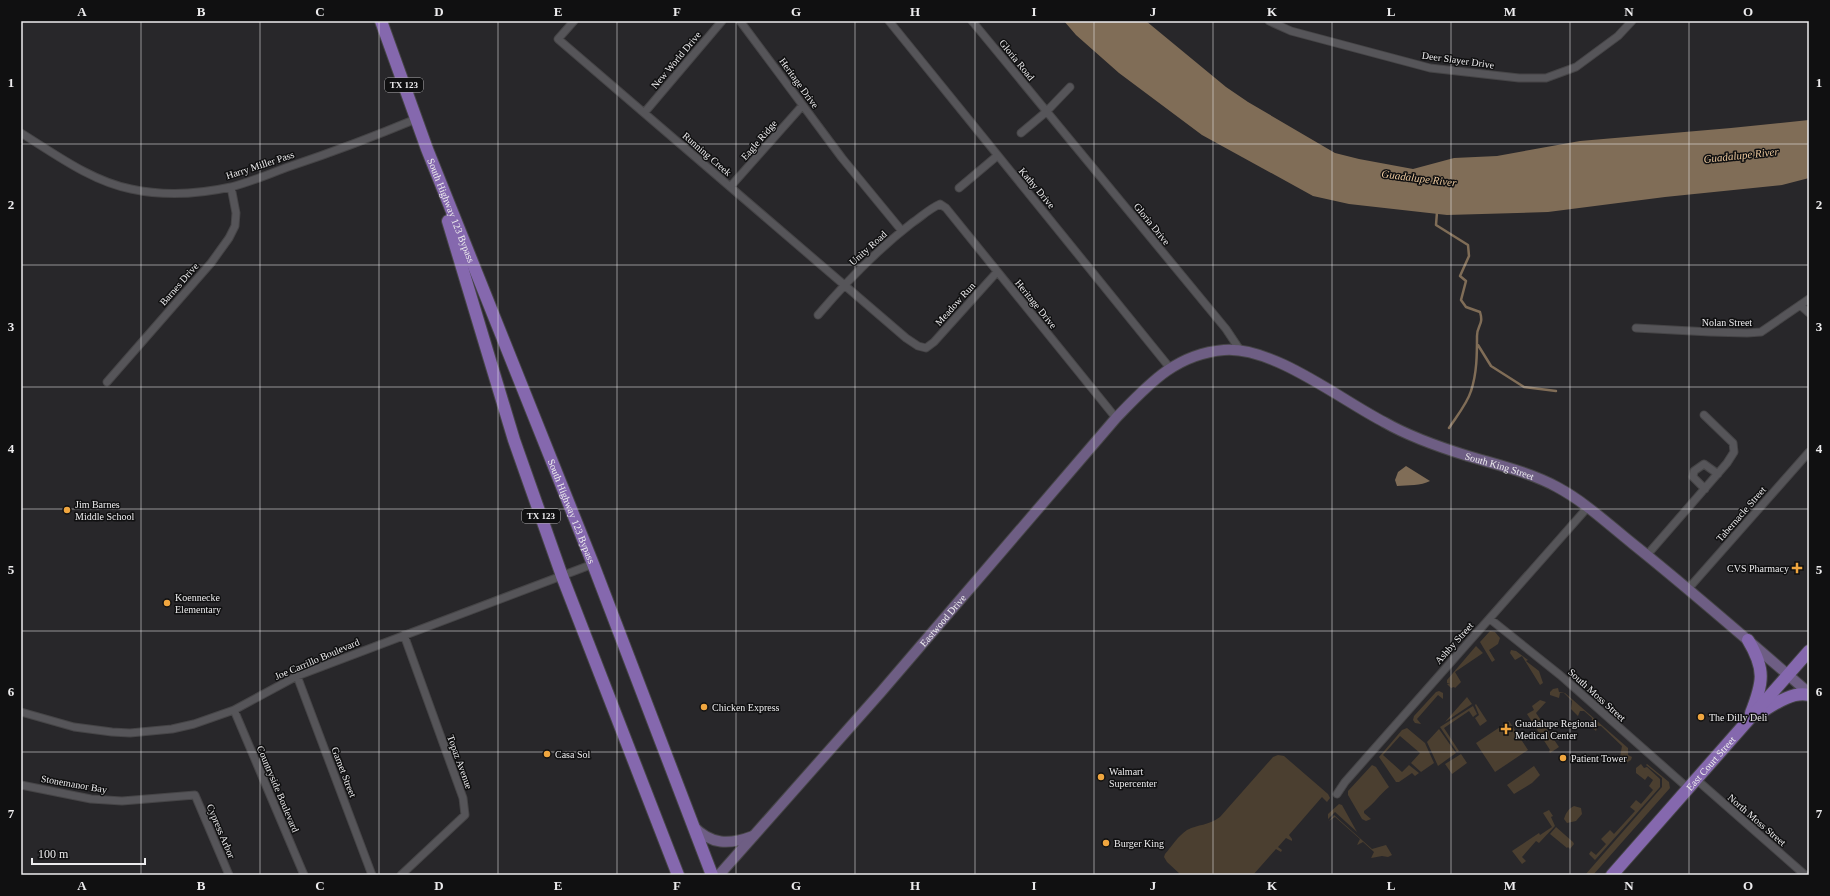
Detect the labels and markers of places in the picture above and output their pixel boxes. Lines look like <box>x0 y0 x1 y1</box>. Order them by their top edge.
place label: Jim Barnes Middle School <box>75 499 134 522</box>
marker: Jim Barnes Middle School <box>62 505 72 515</box>
place label: CVS Pharmacy <box>1727 563 1789 574</box>
marker: CVS Pharmacy <box>1792 563 1802 573</box>
place label: Koennecke Elementary <box>175 592 221 615</box>
marker: Koennecke Elementary <box>162 598 172 608</box>
marker: Chicken Express <box>699 702 709 712</box>
place label: Chicken Express <box>712 702 780 713</box>
marker: The Dilly Deli <box>1696 712 1706 722</box>
place label: The Dilly Deli <box>1709 712 1768 723</box>
place label: Guadalupe Regional Medical Center <box>1515 718 1597 741</box>
marker: Guadalupe Regional Medical Center <box>1500 723 1512 735</box>
marker: Casa Sol <box>542 749 552 759</box>
place label: Casa Sol <box>555 749 591 760</box>
marker: Patient Tower <box>1558 753 1568 763</box>
place label: Patient Tower <box>1571 753 1627 764</box>
place label: Walmart Supercenter <box>1109 766 1157 789</box>
marker: Walmart Supercenter <box>1096 772 1106 782</box>
marker: Burger King <box>1101 838 1111 848</box>
place label: Burger King <box>1114 838 1164 849</box>

